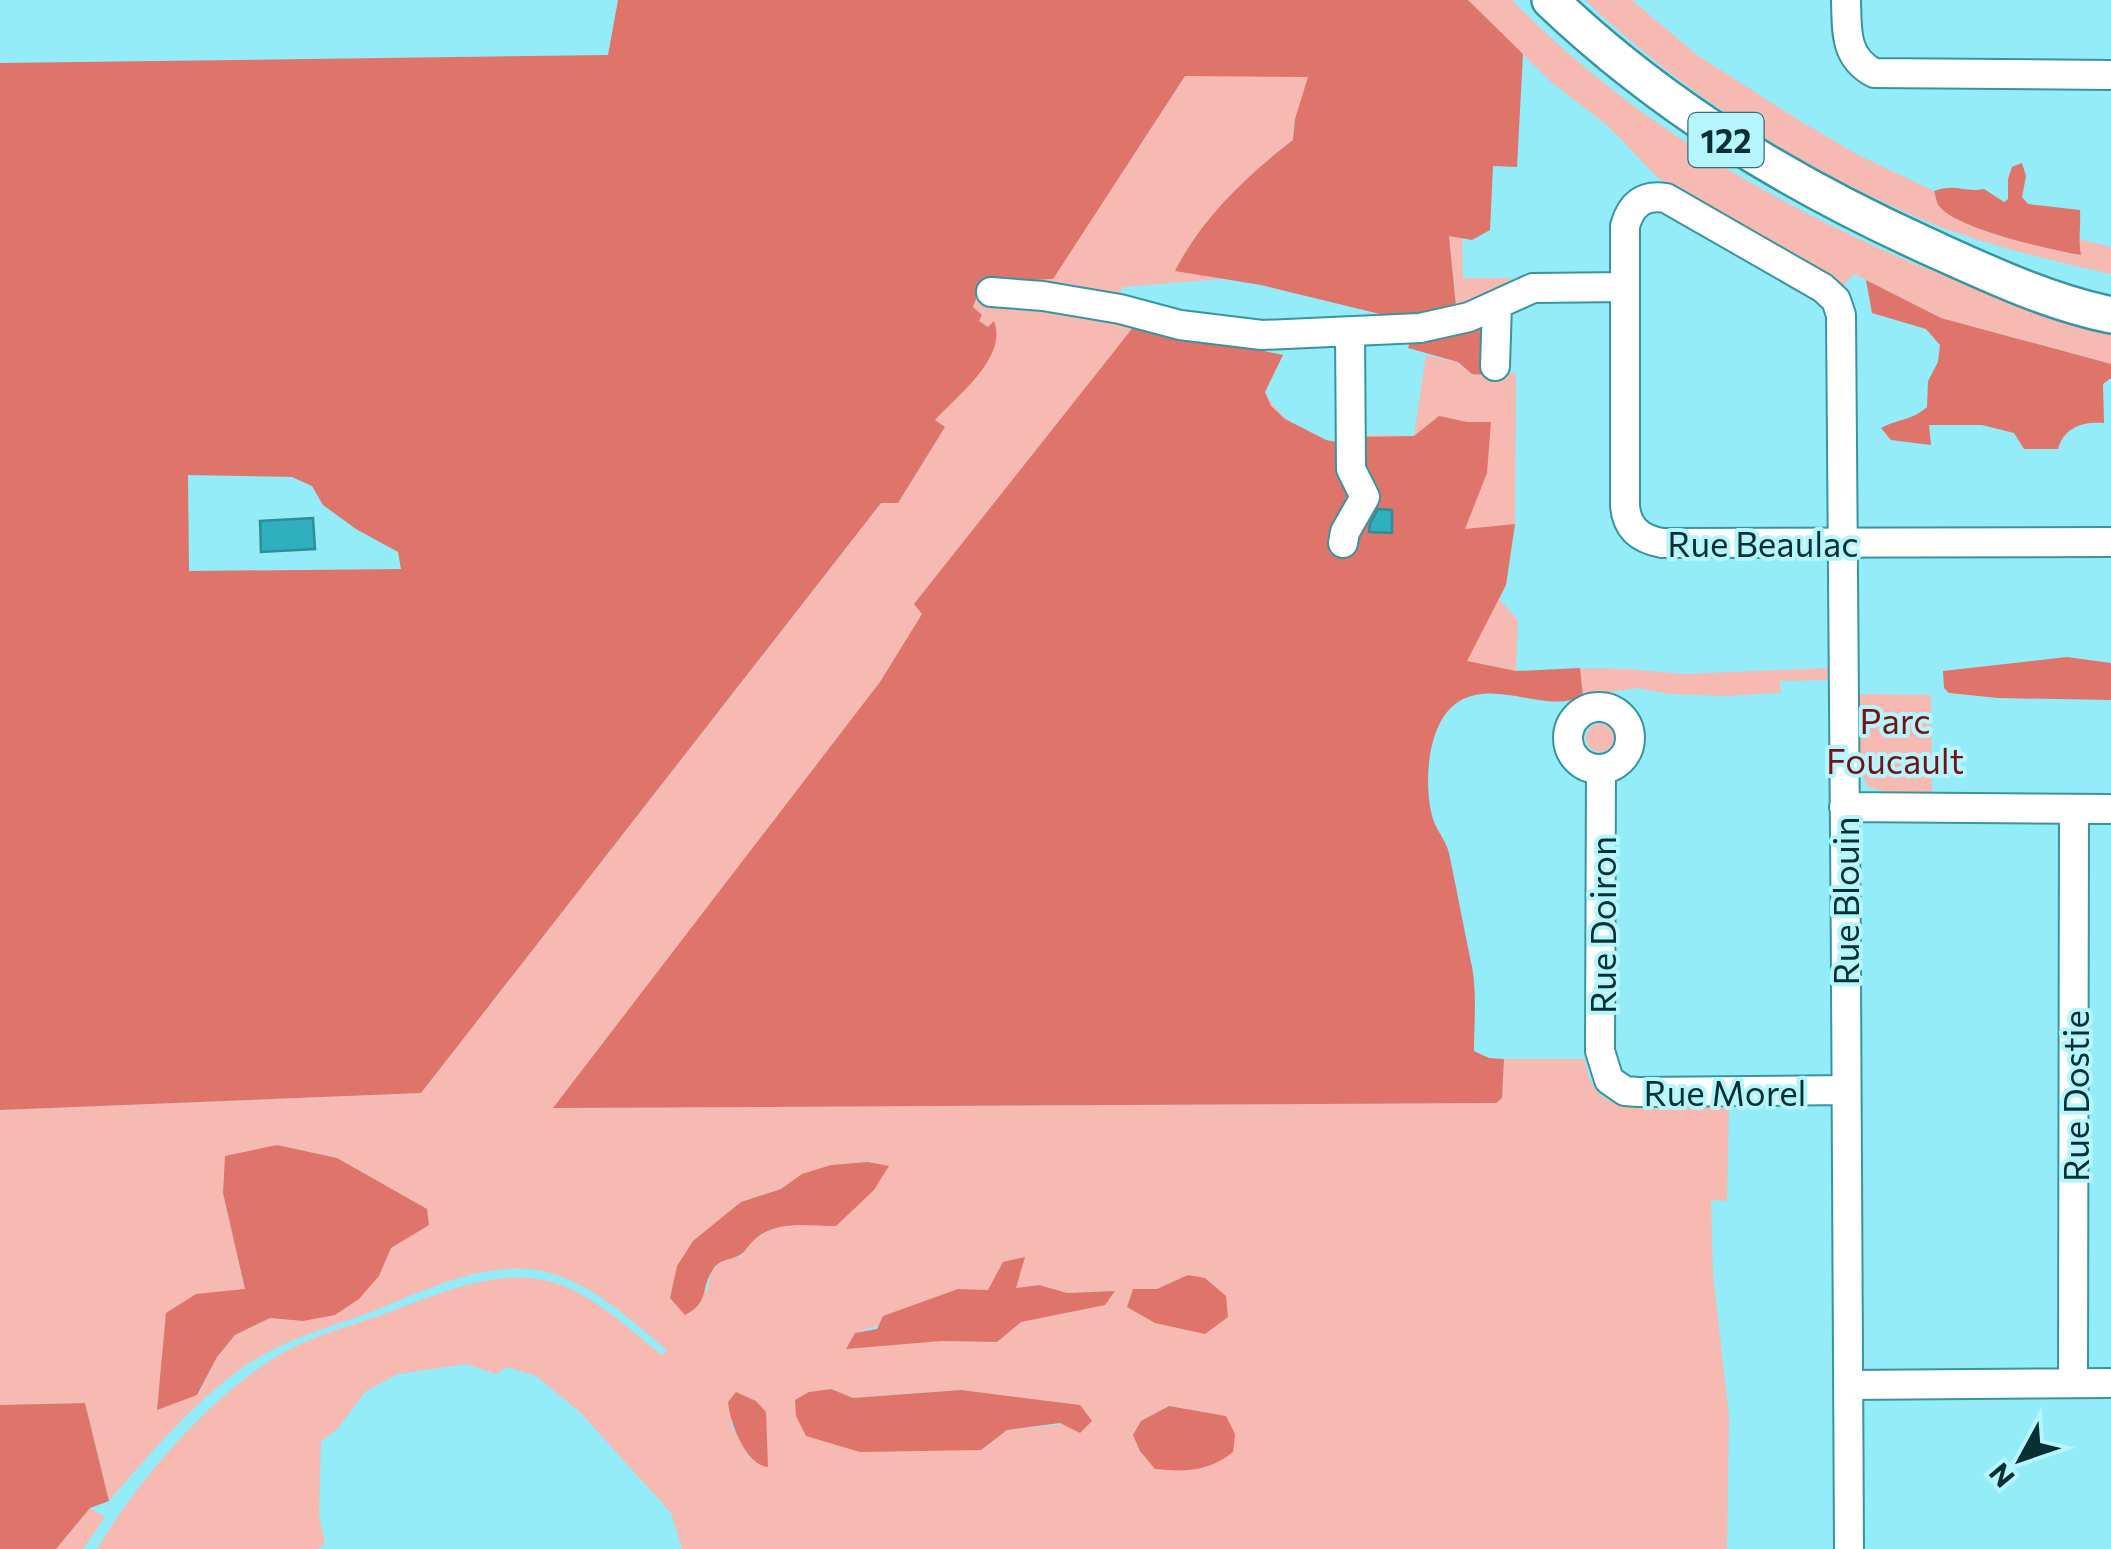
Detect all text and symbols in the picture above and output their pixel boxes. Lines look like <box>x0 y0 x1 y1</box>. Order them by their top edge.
road number: 122 <box>1688 113 1764 167</box>
street label: Rue Beaulac <box>1667 521 1859 564</box>
park label: Parc Foucault <box>1826 698 1964 781</box>
street label: Rue Blouin <box>1823 817 1866 985</box>
street label: Rue Doiron <box>1580 836 1623 1014</box>
street label: Rue Dostie <box>2053 1010 2096 1182</box>
street label: Rue Morel <box>1643 1070 1807 1113</box>
north arrow <box>1971 1409 2071 1509</box>
text: N <box>1981 1457 2021 1495</box>

